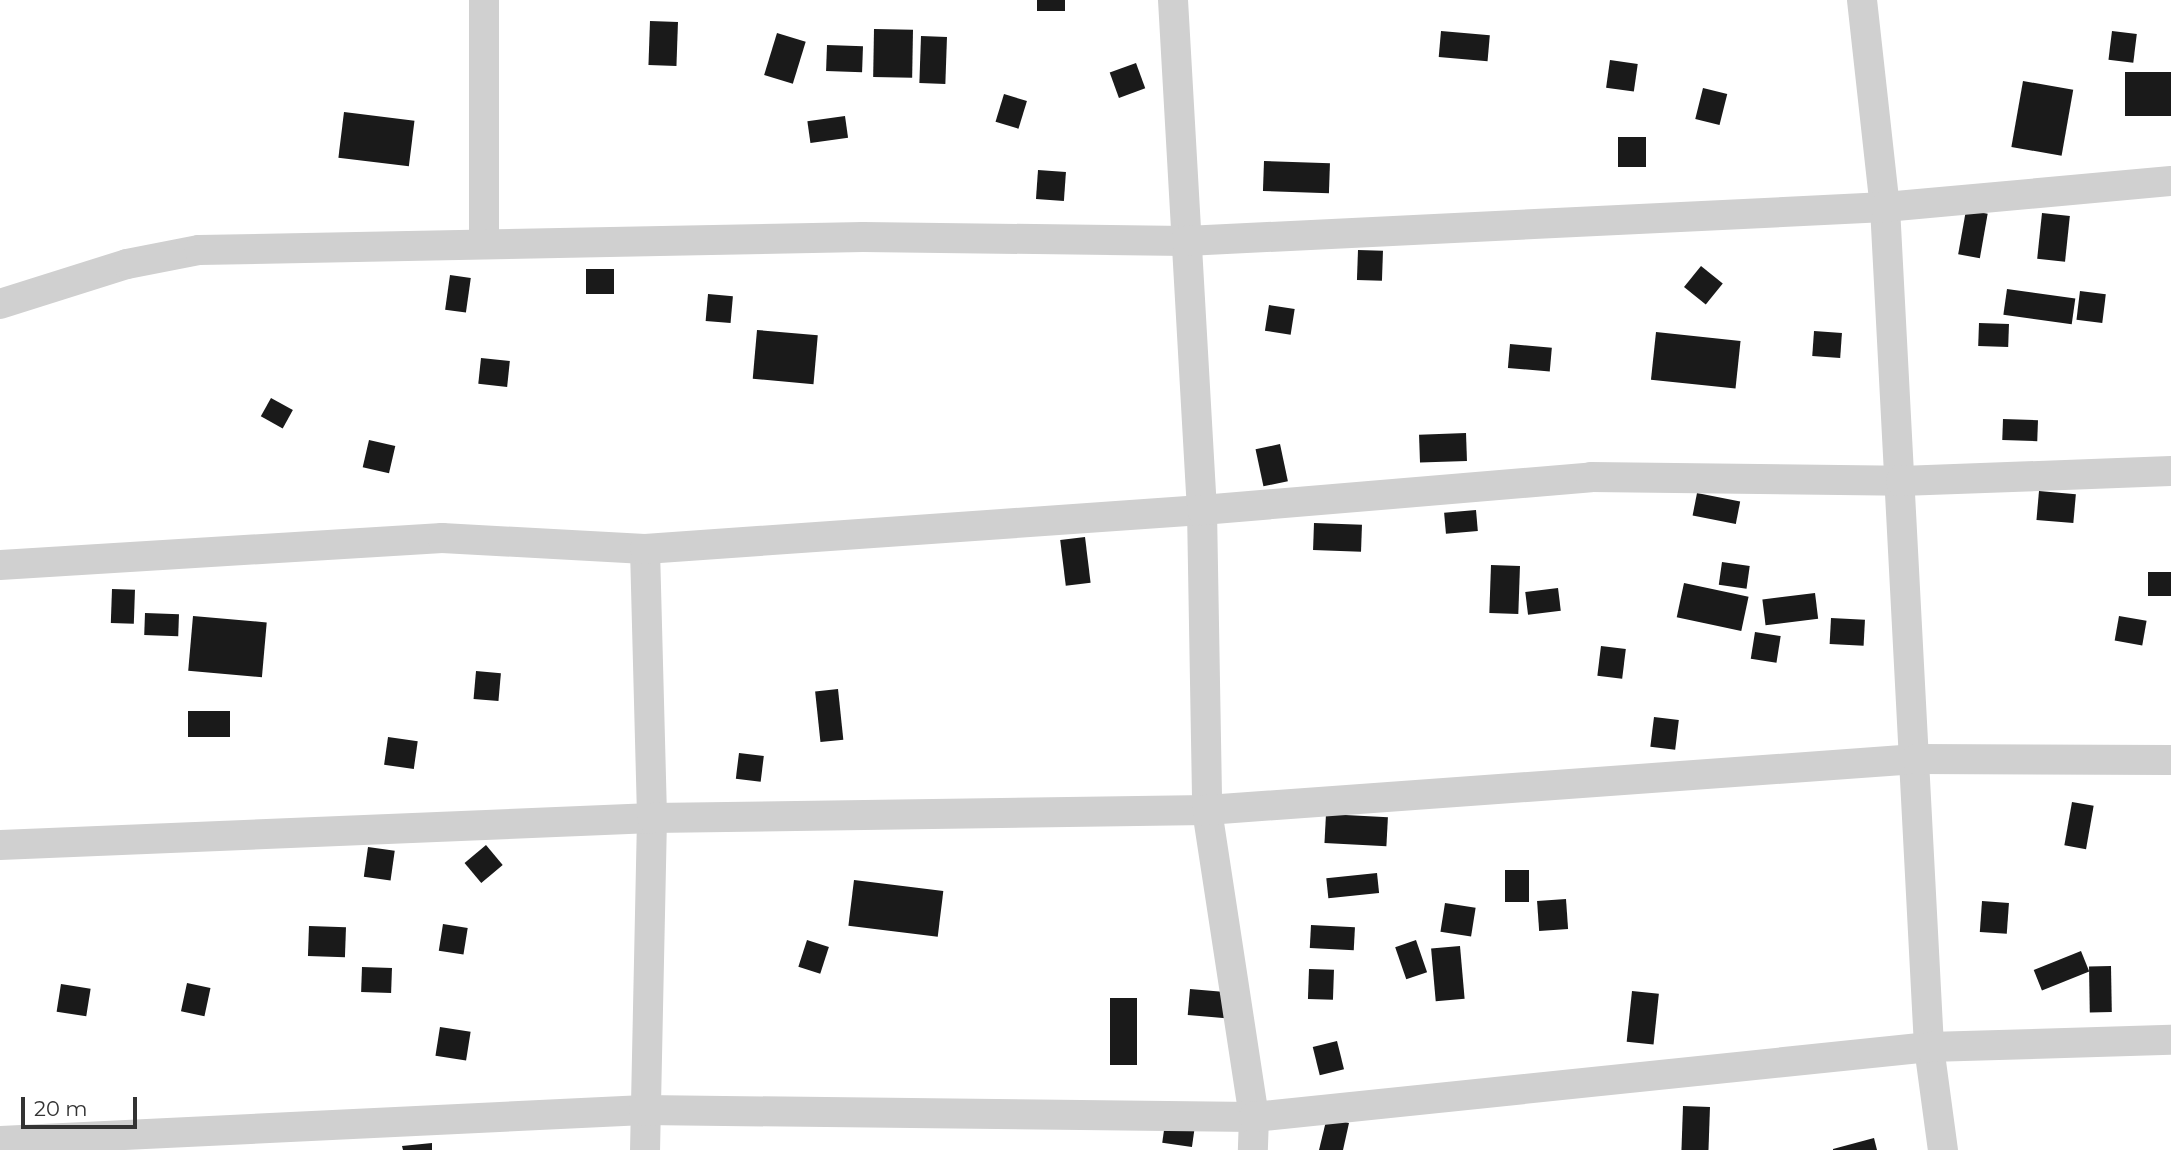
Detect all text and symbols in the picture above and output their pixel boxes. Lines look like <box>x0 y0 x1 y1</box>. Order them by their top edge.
scale bar <box>24 1084 140 1128</box>
text: 20 m <box>34 1096 88 1121</box>

